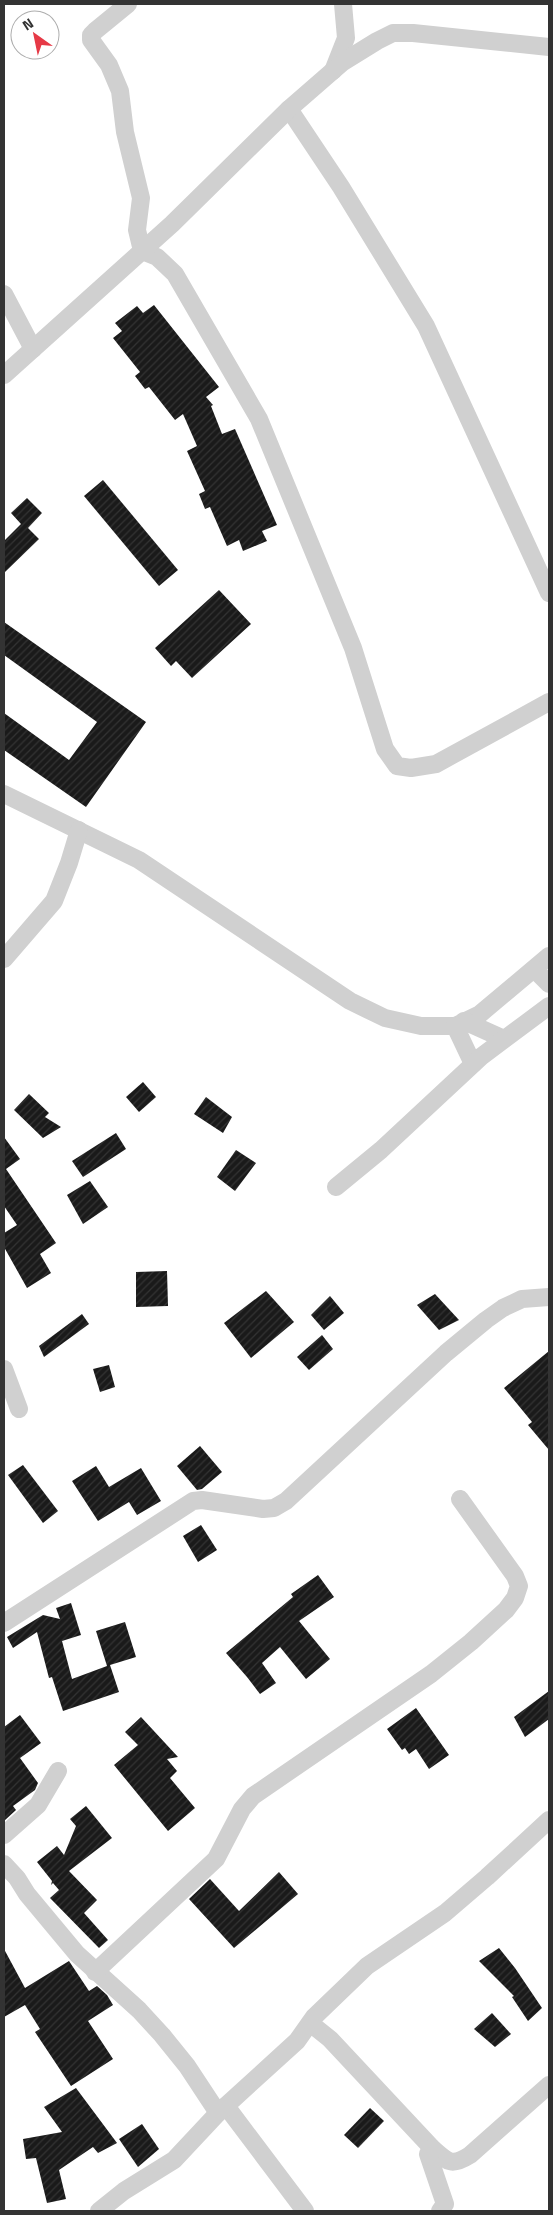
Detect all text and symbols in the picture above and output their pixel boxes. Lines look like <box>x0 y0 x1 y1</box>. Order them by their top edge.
north arrow <box>10 10 60 60</box>
text: N <box>18 12 37 35</box>

